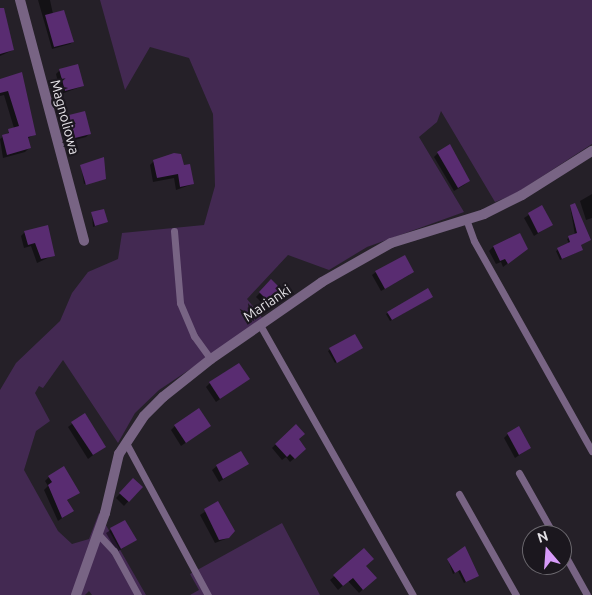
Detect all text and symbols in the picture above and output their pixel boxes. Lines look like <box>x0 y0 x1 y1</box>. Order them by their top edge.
street label: Magnoliowa <box>47 78 83 156</box>
street label: Marianki <box>240 281 294 325</box>
north arrow <box>522 525 572 575</box>
text: N <box>535 527 550 546</box>

